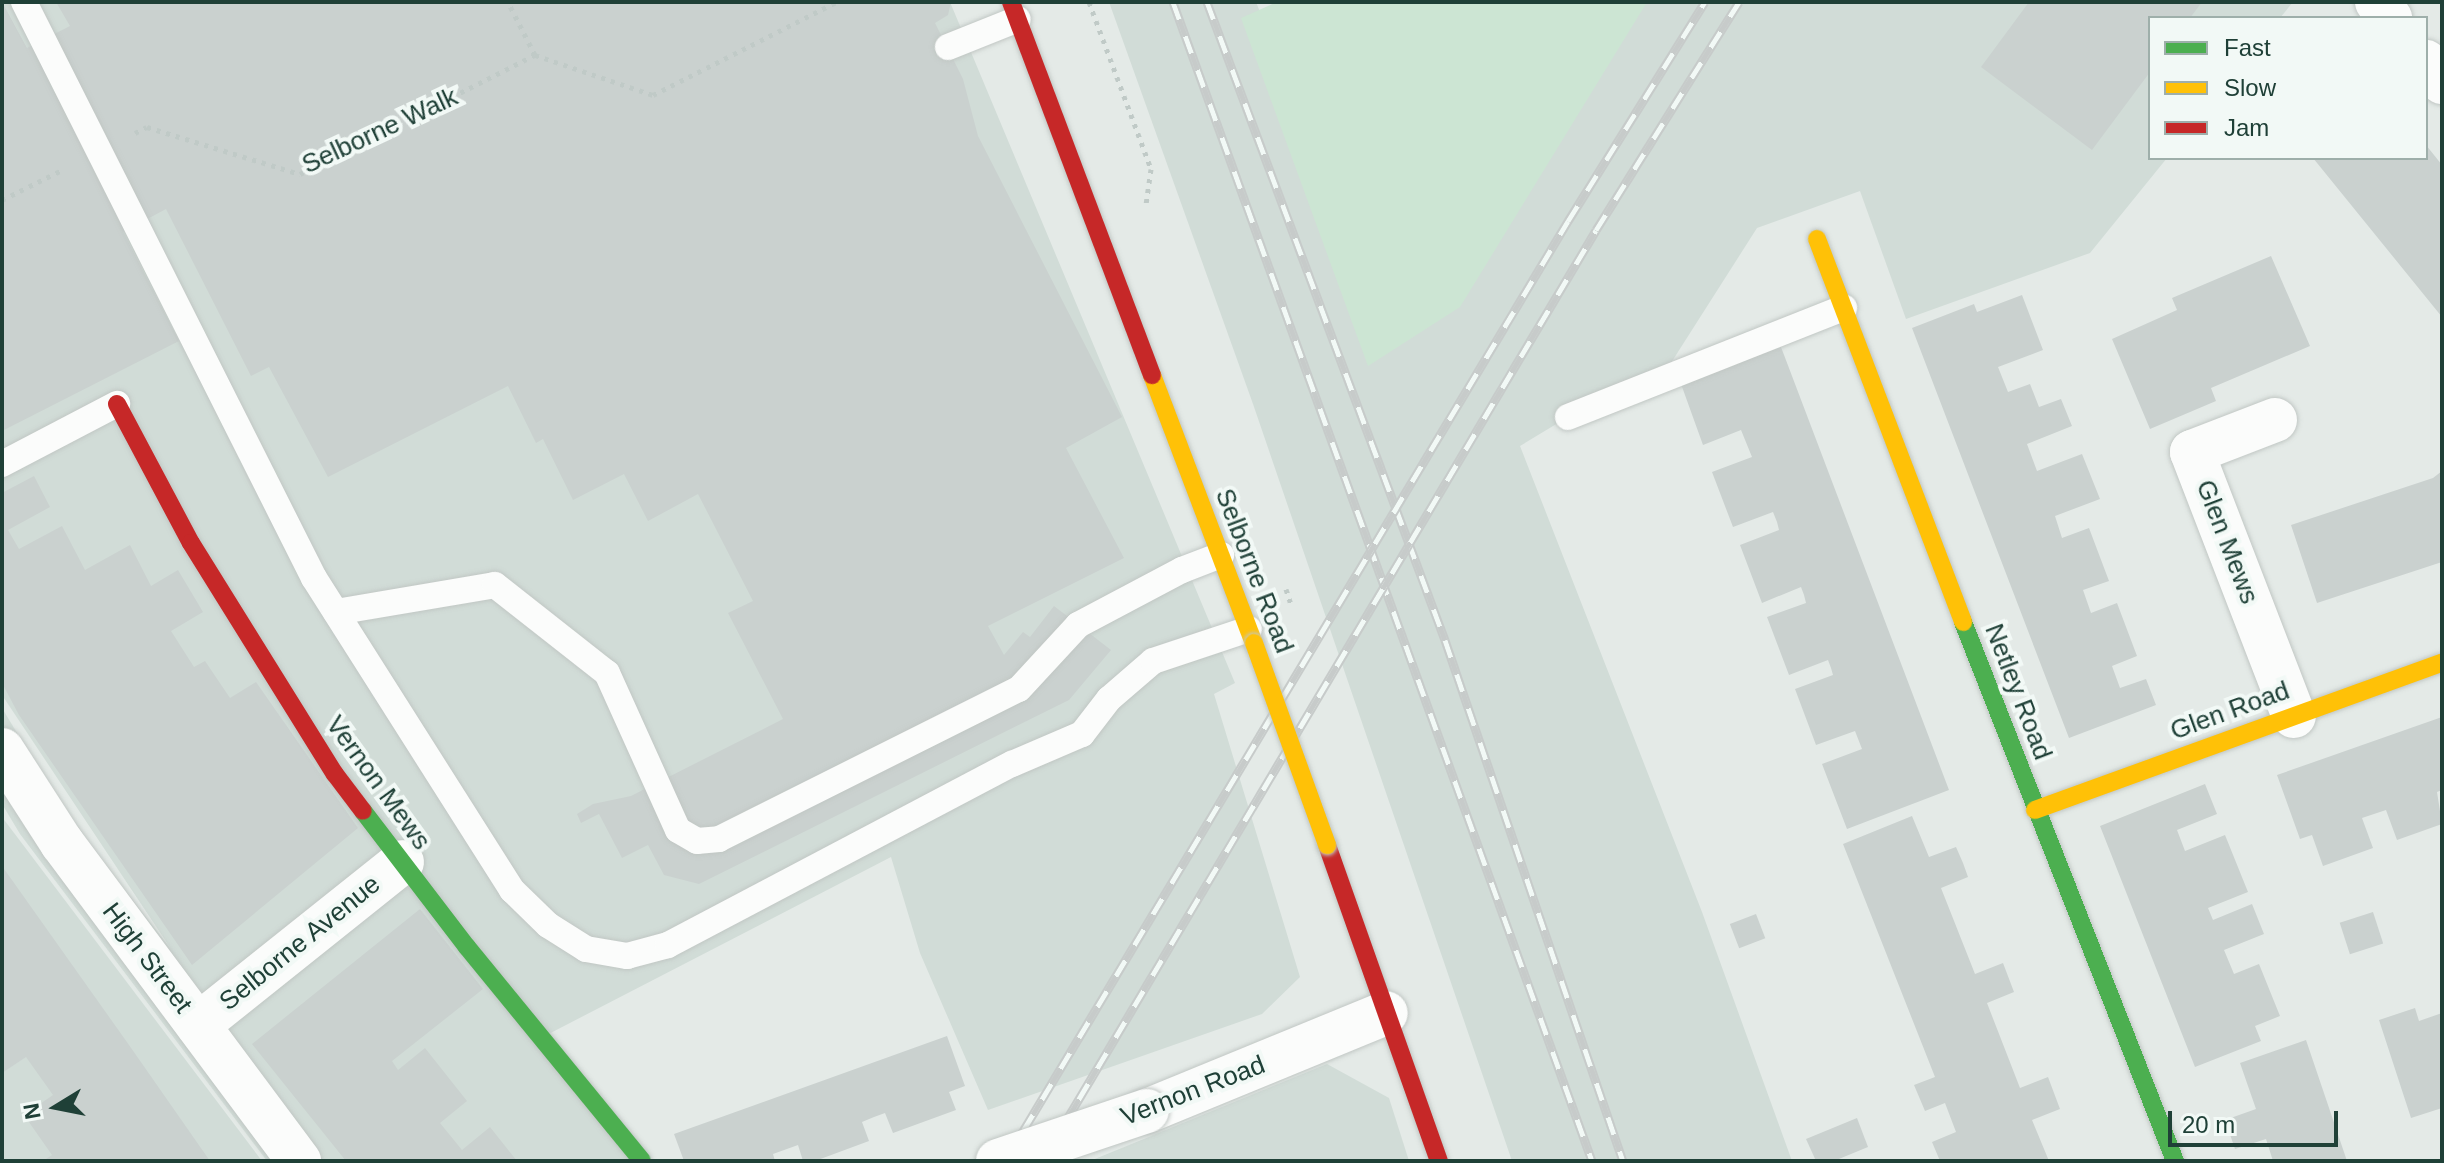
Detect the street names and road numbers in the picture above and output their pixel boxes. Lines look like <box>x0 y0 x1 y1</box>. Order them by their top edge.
street label: Selborne Walk <box>297 81 463 181</box>
street label: Glen Mews <box>2189 476 2265 608</box>
street label: Selborne Road <box>1208 484 1300 658</box>
street label: Netley Road <box>1978 620 2058 764</box>
street label: Glen Road <box>2166 675 2294 747</box>
street label: Vernon Mews <box>319 710 437 856</box>
street label: Selborne Avenue <box>213 868 387 1018</box>
street label: High Street <box>95 897 199 1019</box>
street label: Vernon Road <box>1117 1049 1269 1133</box>

